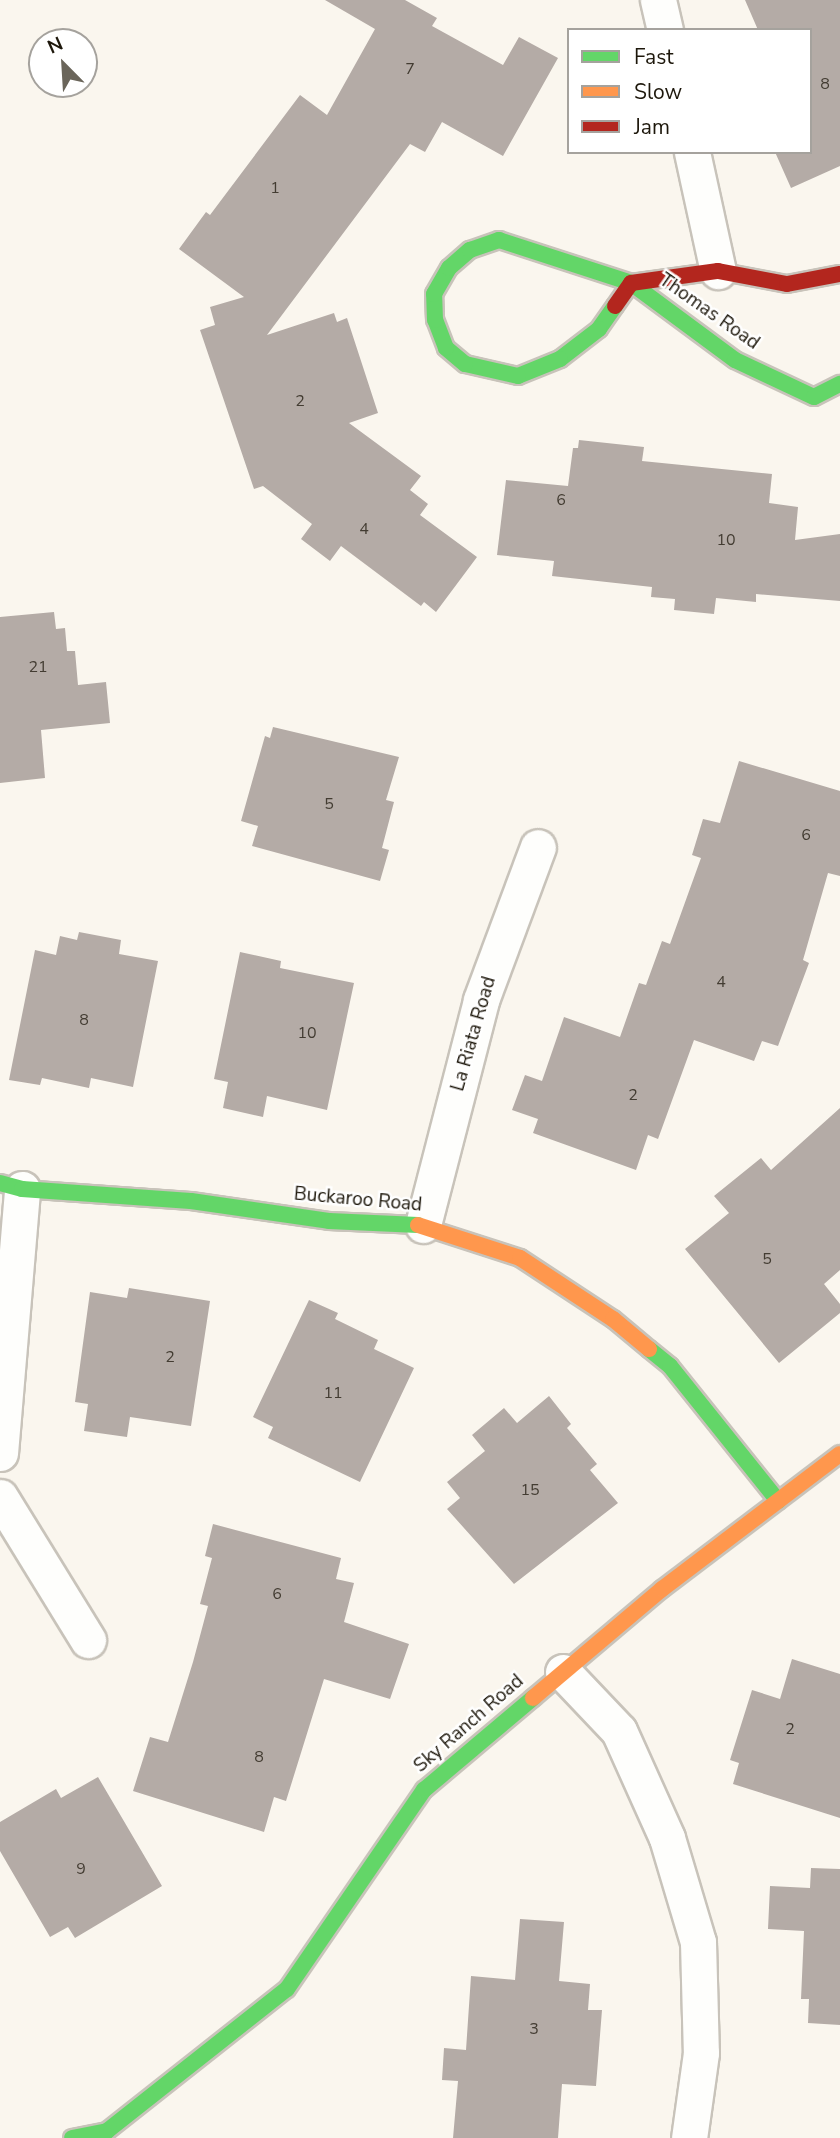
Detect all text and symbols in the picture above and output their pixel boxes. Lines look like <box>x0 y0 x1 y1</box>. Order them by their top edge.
north arrow <box>28 28 98 98</box>
legend <box>567 28 812 154</box>
text: N <box>43 31 67 60</box>
text: Fast <box>634 43 674 71</box>
house number: 7 <box>405 59 415 79</box>
house number: 8 <box>820 74 830 94</box>
text: Slow <box>634 78 682 106</box>
text: Jam <box>634 113 670 141</box>
house number: 1 <box>270 178 280 198</box>
street label: Thomas Road <box>654 269 764 355</box>
house number: 2 <box>295 391 305 411</box>
house number: 6 <box>556 490 566 510</box>
house number: 4 <box>359 519 369 539</box>
house number: 10 <box>716 530 736 550</box>
house number: 21 <box>28 657 48 677</box>
house number: 5 <box>324 794 334 814</box>
house number: 6 <box>801 825 811 845</box>
house number: 4 <box>716 972 726 992</box>
street label: La Riata Road <box>447 974 501 1094</box>
house number: 8 <box>79 1010 89 1030</box>
house number: 10 <box>297 1023 317 1043</box>
house number: 2 <box>628 1085 638 1105</box>
street label: Buckaroo Road <box>293 1183 423 1217</box>
house number: 5 <box>762 1249 772 1269</box>
house number: 2 <box>165 1347 175 1367</box>
house number: 11 <box>323 1383 343 1403</box>
house number: 15 <box>520 1480 540 1500</box>
house number: 6 <box>272 1584 282 1604</box>
street label: Sky Ranch Road <box>410 1670 528 1778</box>
house number: 2 <box>785 1719 795 1739</box>
house number: 8 <box>254 1747 264 1767</box>
house number: 9 <box>76 1859 86 1879</box>
house number: 3 <box>529 2019 539 2039</box>

